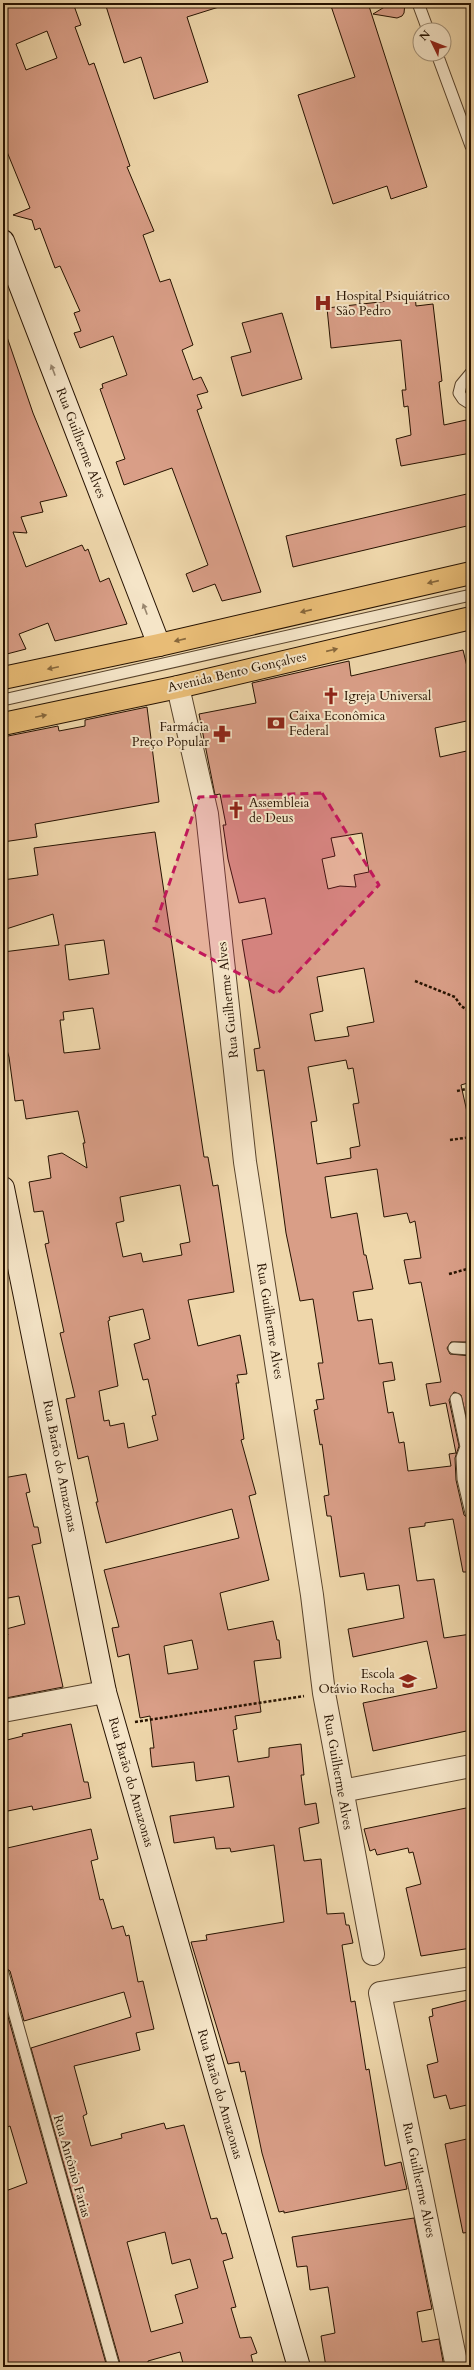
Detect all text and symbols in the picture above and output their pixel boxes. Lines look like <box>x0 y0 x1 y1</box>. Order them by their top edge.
north arrow <box>412 22 452 62</box>
text: N <box>416 27 434 44</box>
place label: Hospital Psiquiátrico São Pedro <box>336 287 450 320</box>
hospital icon: Hospital Psiquiátrico São Pedro <box>313 293 333 313</box>
one-way arrow <box>49 364 55 376</box>
street label: Rua Guilherme Alves <box>52 385 110 501</box>
one-way arrow <box>427 579 439 585</box>
one-way arrow <box>142 602 148 614</box>
one-way arrow <box>300 608 312 614</box>
one-way arrow <box>174 638 186 644</box>
street label: Avenida Bento Gonçalves <box>166 647 308 697</box>
one-way arrow <box>326 647 338 653</box>
one-way arrow <box>46 665 59 671</box>
church icon: Igreja Universal <box>321 686 341 706</box>
place label: Igreja Universal <box>344 687 432 705</box>
place label: Caixa Econômica Federal <box>289 707 386 740</box>
one-way arrow <box>35 712 47 718</box>
bank icon: Caixa Econômica Federal <box>266 713 286 733</box>
place label: Farmácia Preço Popular <box>132 718 209 751</box>
pharmacy icon: Farmácia Preço Popular <box>212 724 232 744</box>
place label: Assembleia de Deus <box>249 794 310 827</box>
church icon: Assembleia de Deus <box>226 800 246 820</box>
street label: Rua Guilherme Alves <box>213 941 243 1059</box>
street label: Rua Guilherme Alves <box>252 1262 288 1380</box>
street label: Rua Barão do Amazonas <box>38 1398 82 1534</box>
place label: Escola Otávio Rocha <box>319 1665 395 1698</box>
school or university icon: Escola Otávio Rocha <box>398 1671 418 1691</box>
street label: Rua Guilherme Alves <box>319 1713 357 1831</box>
street label: Rua Barão do Amazonas <box>104 1715 158 1849</box>
street label: Rua Barão do Amazonas <box>193 2027 247 2161</box>
street label: Rua Antônio Farias <box>49 2113 95 2219</box>
street label: Rua Guilherme Alves <box>398 2121 440 2239</box>

